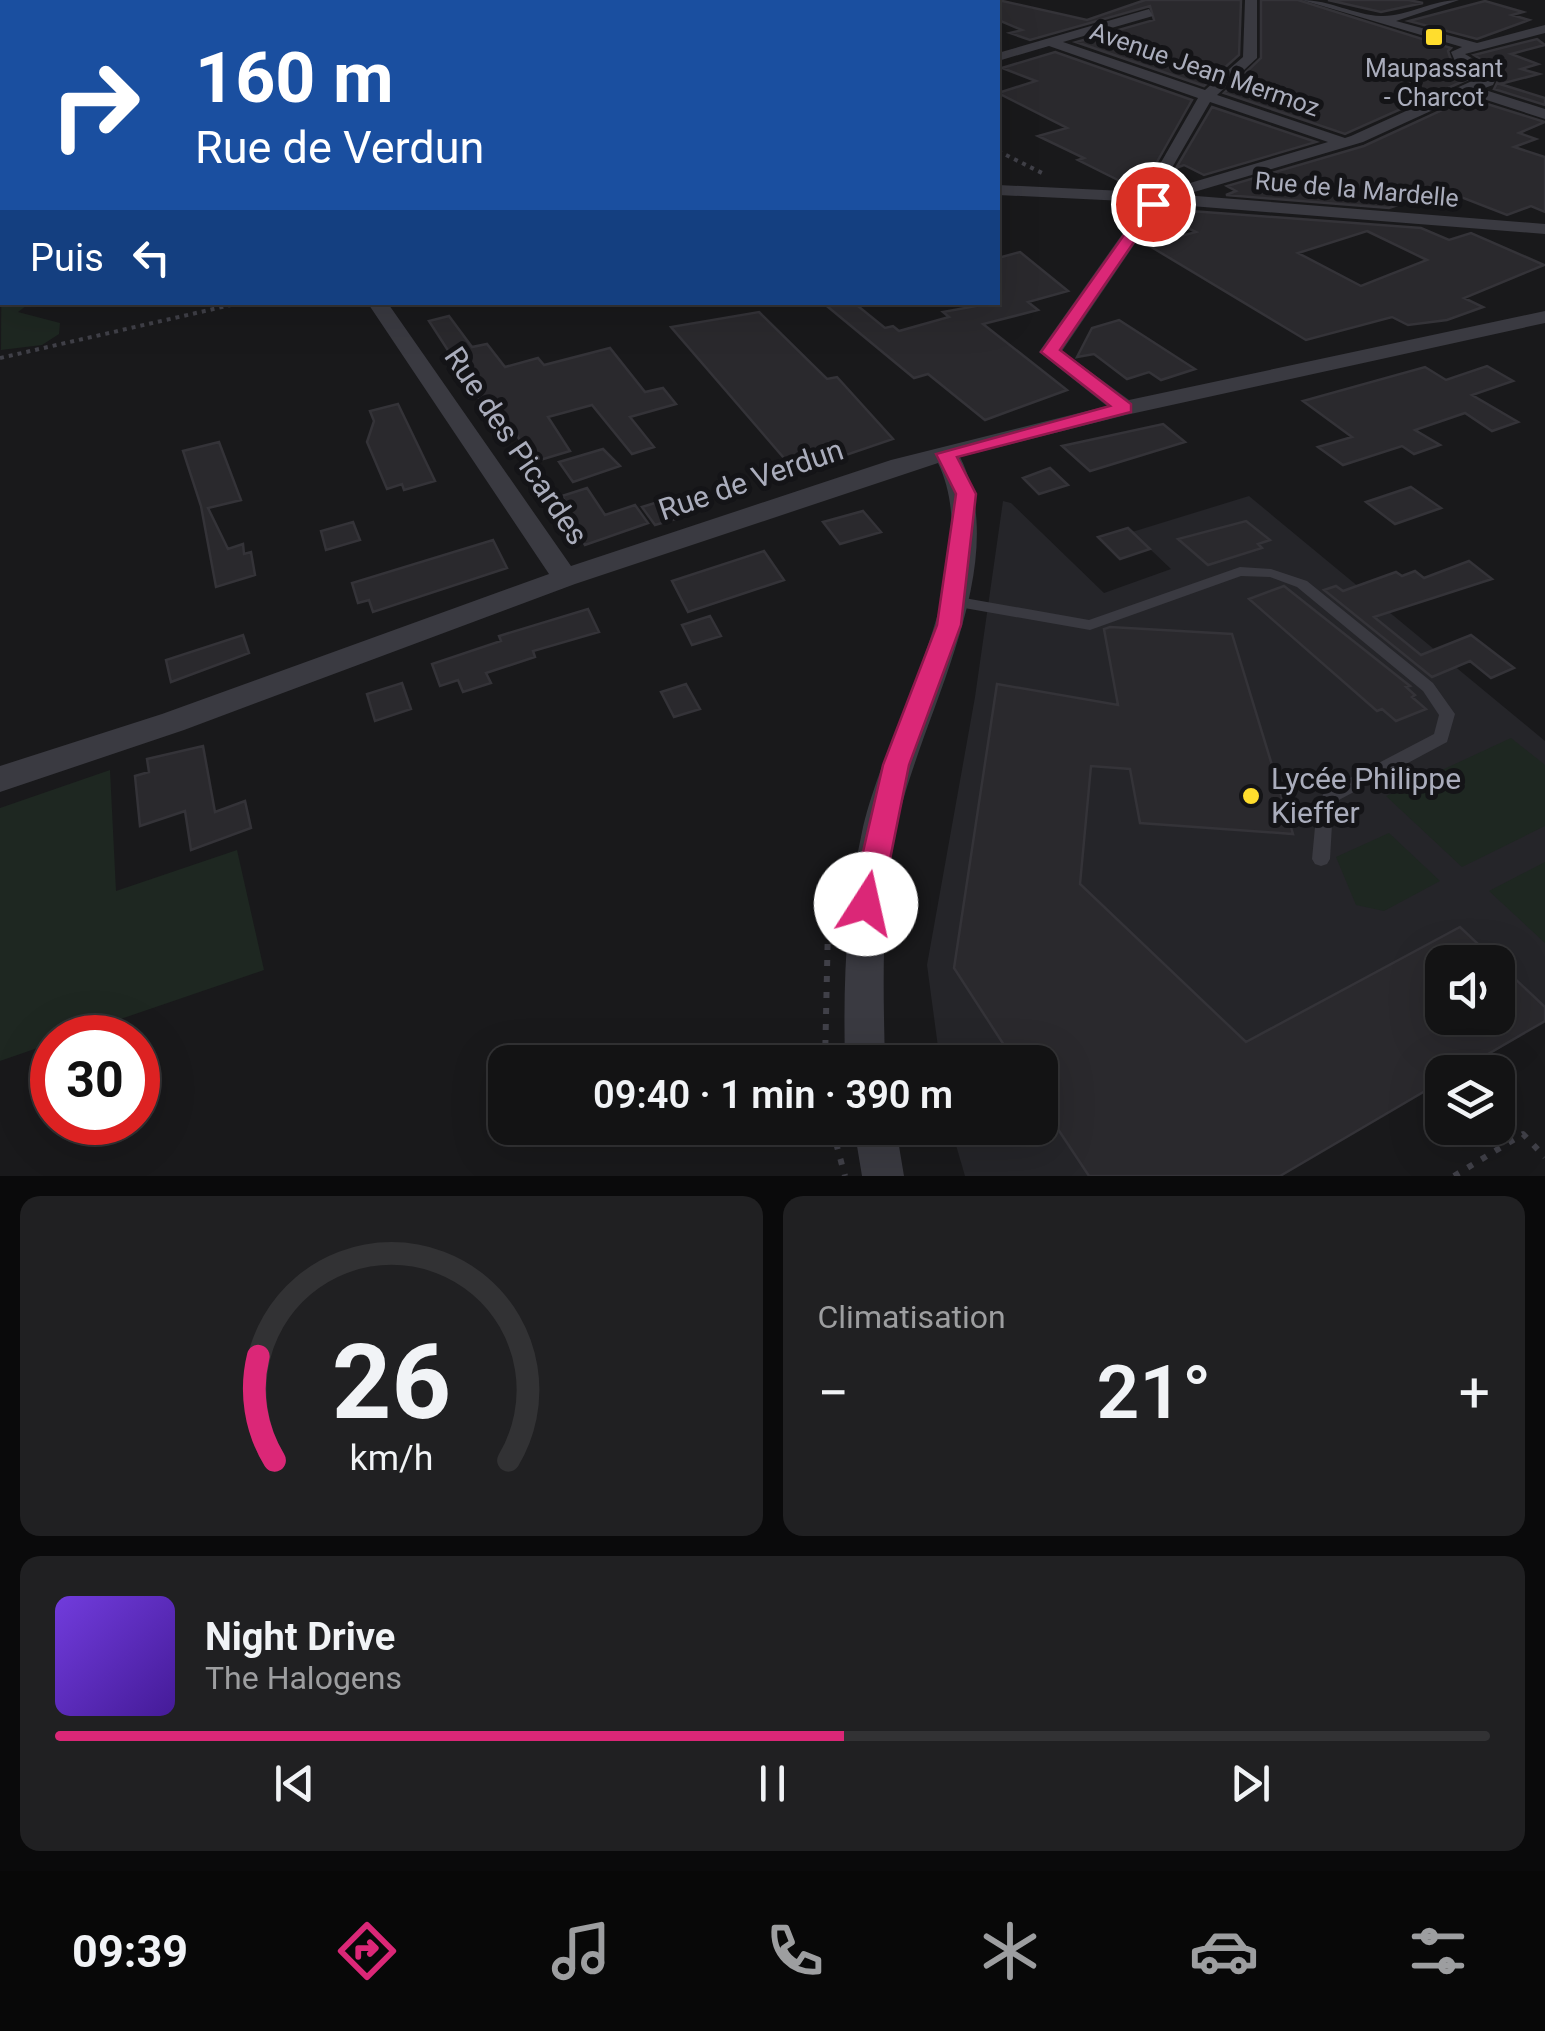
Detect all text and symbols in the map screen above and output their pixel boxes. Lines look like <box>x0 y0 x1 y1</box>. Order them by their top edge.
street label: Avenue Jean Mermoz <box>1086 17 1323 122</box>
marker: Maupassant - Charcot <box>1423 26 1445 48</box>
text: 160 m <box>195 37 394 119</box>
icon: right <box>30 40 160 170</box>
place label: Maupassant - Charcot <box>1365 54 1503 112</box>
text: Rue de Verdun <box>195 121 484 174</box>
pin <box>1111 162 1196 247</box>
street label: Rue de la Mardelle <box>1254 166 1460 213</box>
icon: arrive <box>1126 177 1181 232</box>
icon: left <box>124 230 179 285</box>
text: Puis <box>30 236 104 280</box>
street label: Rue des Picardes <box>437 340 595 551</box>
street label: Rue de Verdun <box>654 432 848 527</box>
place label: Lycée Philippe Kieffer <box>1271 761 1461 830</box>
marker: Lycée Philippe Kieffer <box>1240 785 1262 807</box>
position arrow <box>814 852 918 956</box>
map controls <box>1425 945 1515 1145</box>
button: sound <box>1425 945 1515 1035</box>
speed limit sign: 30 <box>30 1015 160 1145</box>
button: layers <box>1425 1055 1515 1145</box>
text: 09:40 · 1 min · 390 m <box>593 1073 953 1117</box>
text: Climatisation <box>818 1298 1006 1336</box>
text: 26 <box>332 1322 451 1443</box>
text: 21° <box>1097 1348 1211 1436</box>
text: − <box>818 1361 849 1425</box>
text: + <box>1459 1361 1490 1425</box>
text: km/h <box>349 1437 433 1479</box>
text: Night Drive <box>205 1615 395 1659</box>
text: The Halogens <box>205 1659 402 1697</box>
icon: previous <box>267 1756 322 1811</box>
icon: pause <box>745 1756 800 1811</box>
icon: next <box>1223 1756 1278 1811</box>
icon: directions <box>332 1916 402 1986</box>
icon: music <box>546 1916 616 1986</box>
icon: phone <box>760 1916 830 1986</box>
icon: climate <box>975 1916 1045 1986</box>
icon: car <box>1189 1916 1259 1986</box>
icon: filters <box>1403 1916 1473 1986</box>
text: 09:39 <box>72 1925 188 1978</box>

